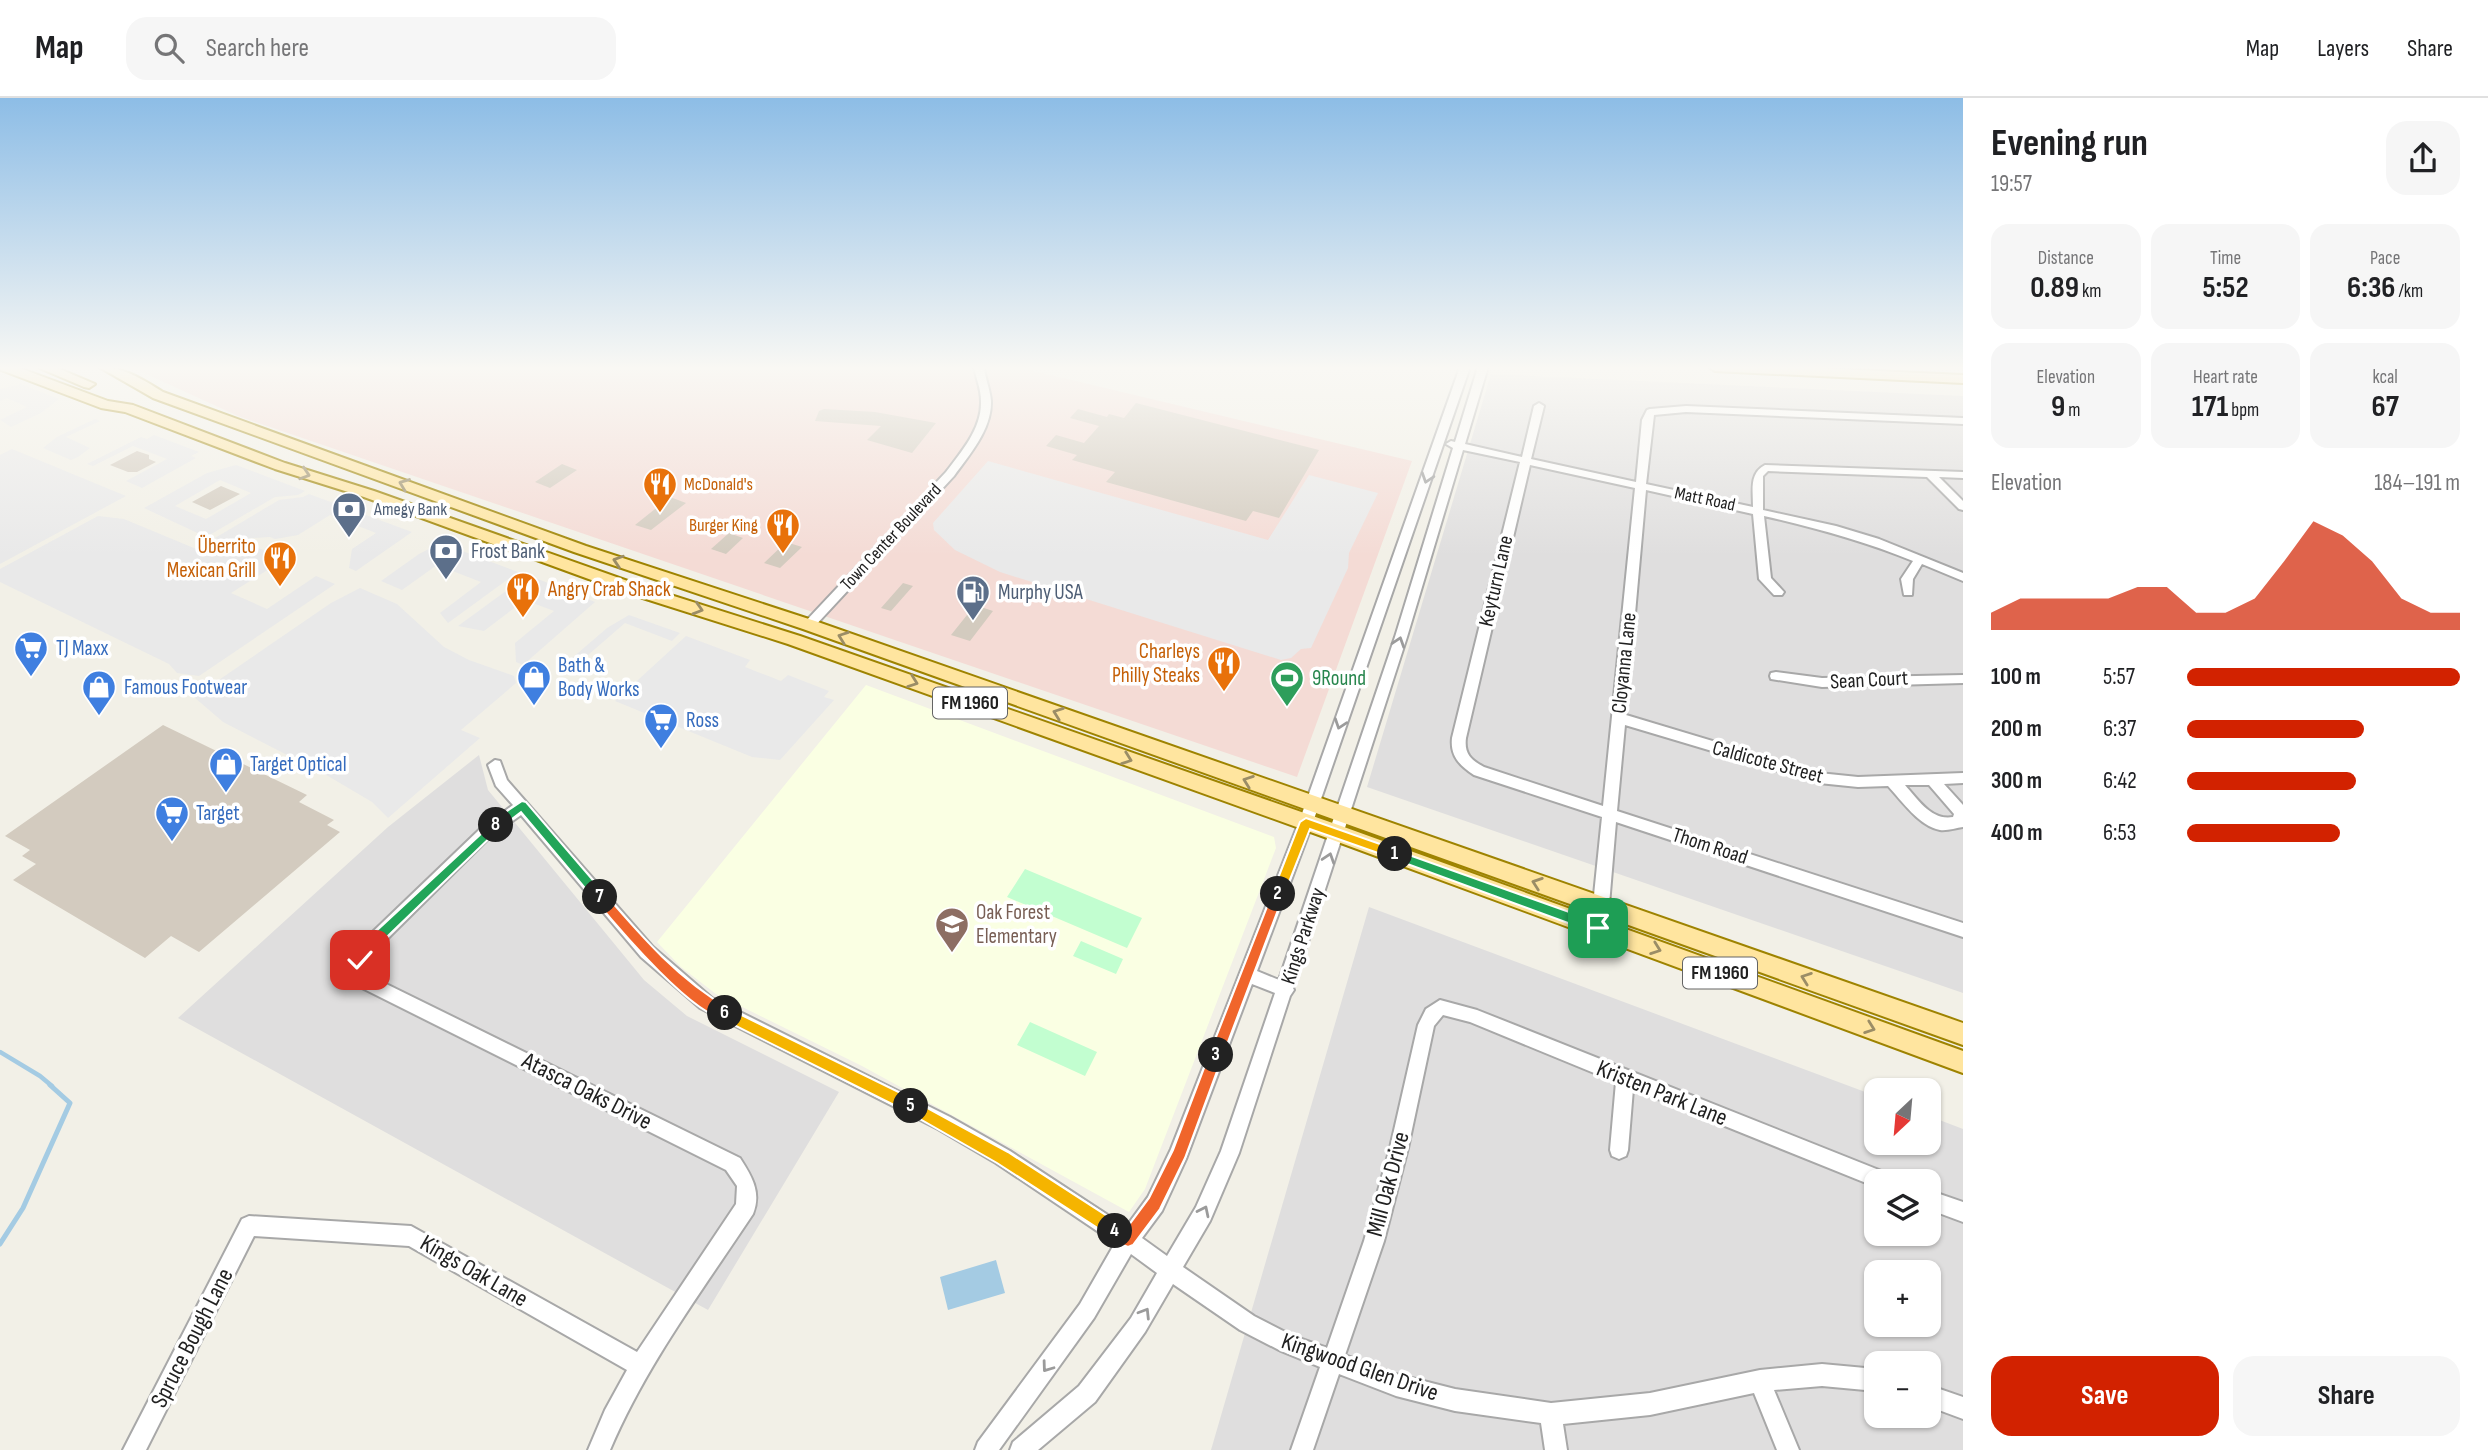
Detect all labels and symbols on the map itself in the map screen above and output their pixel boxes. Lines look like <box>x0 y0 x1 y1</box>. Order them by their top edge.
restaurant icon: McDonald's <box>641 465 679 514</box>
one-way arrow <box>299 466 311 480</box>
one-way arrow <box>1421 471 1435 483</box>
place label: McDonald's <box>684 474 753 495</box>
one-way arrow <box>399 479 411 493</box>
street label: Town Center Boulevard <box>836 479 946 595</box>
street label: Matt Road <box>1673 482 1737 516</box>
bank icon: Amegy Bank <box>330 490 368 539</box>
place label: Amegy Bank <box>373 499 447 520</box>
restaurant icon: Burger King <box>764 506 802 555</box>
place label: Burger King <box>689 515 758 536</box>
bank icon: Frost Bank <box>427 532 465 581</box>
street label: Keyturn Lane <box>1473 533 1519 629</box>
place label: Überrito Mexican Grill <box>167 534 256 583</box>
restaurant icon: Überrito Mexican Grill <box>261 539 299 588</box>
place label: Frost Bank <box>471 539 545 564</box>
one-way arrow <box>613 555 625 569</box>
restaurant icon: Angry Crab Shack <box>504 570 542 619</box>
fuel station icon: Murphy USA <box>954 573 992 622</box>
place label: Angry Crab Shack <box>547 577 671 602</box>
place label: Murphy USA <box>998 580 1084 605</box>
one-way arrow <box>692 600 704 615</box>
street label: Cloyanna Lane <box>1606 611 1642 715</box>
supermarket icon: TJ Maxx <box>12 629 50 678</box>
one-way arrow <box>838 631 850 645</box>
place label: TJ Maxx <box>56 636 109 661</box>
one-way arrow <box>1391 636 1406 648</box>
place label: Charleys Philly Steaks <box>1112 639 1200 688</box>
restaurant icon: Charleys Philly Steaks <box>1205 644 1243 693</box>
place label: Bath & Body Works <box>558 653 640 702</box>
shop icon: Bath & Body Works <box>515 658 553 707</box>
sports icon: 9Round <box>1268 659 1306 708</box>
street label: Sean Court <box>1829 665 1909 695</box>
place label: 9Round <box>1312 666 1366 691</box>
shop icon: Famous Footwear <box>80 668 118 717</box>
one-way arrow <box>907 674 919 688</box>
place label: Famous Footwear <box>124 675 247 700</box>
road number: FM 1960 <box>933 688 1007 718</box>
supermarket icon: Ross <box>642 701 680 750</box>
one-way arrow <box>1052 707 1064 721</box>
place label: Ross <box>686 708 719 733</box>
one-way arrow <box>1334 718 1348 730</box>
street label: Caldicote Street <box>1710 735 1826 789</box>
shop icon: Target Optical <box>207 745 245 794</box>
one-way arrow <box>1121 751 1133 765</box>
place label: Target Optical <box>250 752 347 777</box>
one-way arrow <box>1243 775 1255 789</box>
supermarket icon: Target <box>153 794 191 843</box>
place label: Target <box>196 801 240 826</box>
pin: 8 <box>478 808 514 842</box>
street label: Thom Road <box>1669 822 1751 870</box>
pin: 1 <box>1378 836 1412 872</box>
one-way arrow <box>1321 853 1335 865</box>
pin: 2 <box>1260 876 1296 912</box>
one-way arrow <box>1531 877 1543 891</box>
pin: 7 <box>582 880 618 914</box>
street label: Kings Parkway <box>1276 885 1330 987</box>
pin <box>1568 898 1628 958</box>
place label: Oak Forest Elementary <box>976 900 1057 949</box>
school or university icon: Oak Forest Elementary <box>933 905 971 954</box>
pin <box>330 930 390 990</box>
one-way arrow <box>1650 941 1662 955</box>
road number: FM 1960 <box>1683 958 1757 988</box>
one-way arrow <box>1801 972 1813 986</box>
pin: 6 <box>708 996 742 1030</box>
one-way arrow <box>1863 1020 1875 1034</box>
pin: 3 <box>1198 1038 1234 1072</box>
street label: Atasca Oaks Drive <box>516 1045 657 1136</box>
street label: Kristen Park Lane <box>1592 1054 1732 1132</box>
north arrow <box>1864 1078 1941 1155</box>
pin: 5 <box>894 1088 928 1124</box>
street label: Mill Oak Drive <box>1360 1128 1416 1240</box>
one-way arrow <box>1196 1206 1210 1218</box>
pin: 4 <box>1098 1214 1132 1248</box>
street label: Kings Oak Lane <box>415 1229 533 1313</box>
street label: Spruce Bough Lane <box>144 1263 240 1413</box>
one-way arrow <box>1137 1308 1150 1321</box>
street label: Kingwood Glen Drive <box>1278 1327 1442 1407</box>
one-way arrow <box>1043 1359 1056 1372</box>

